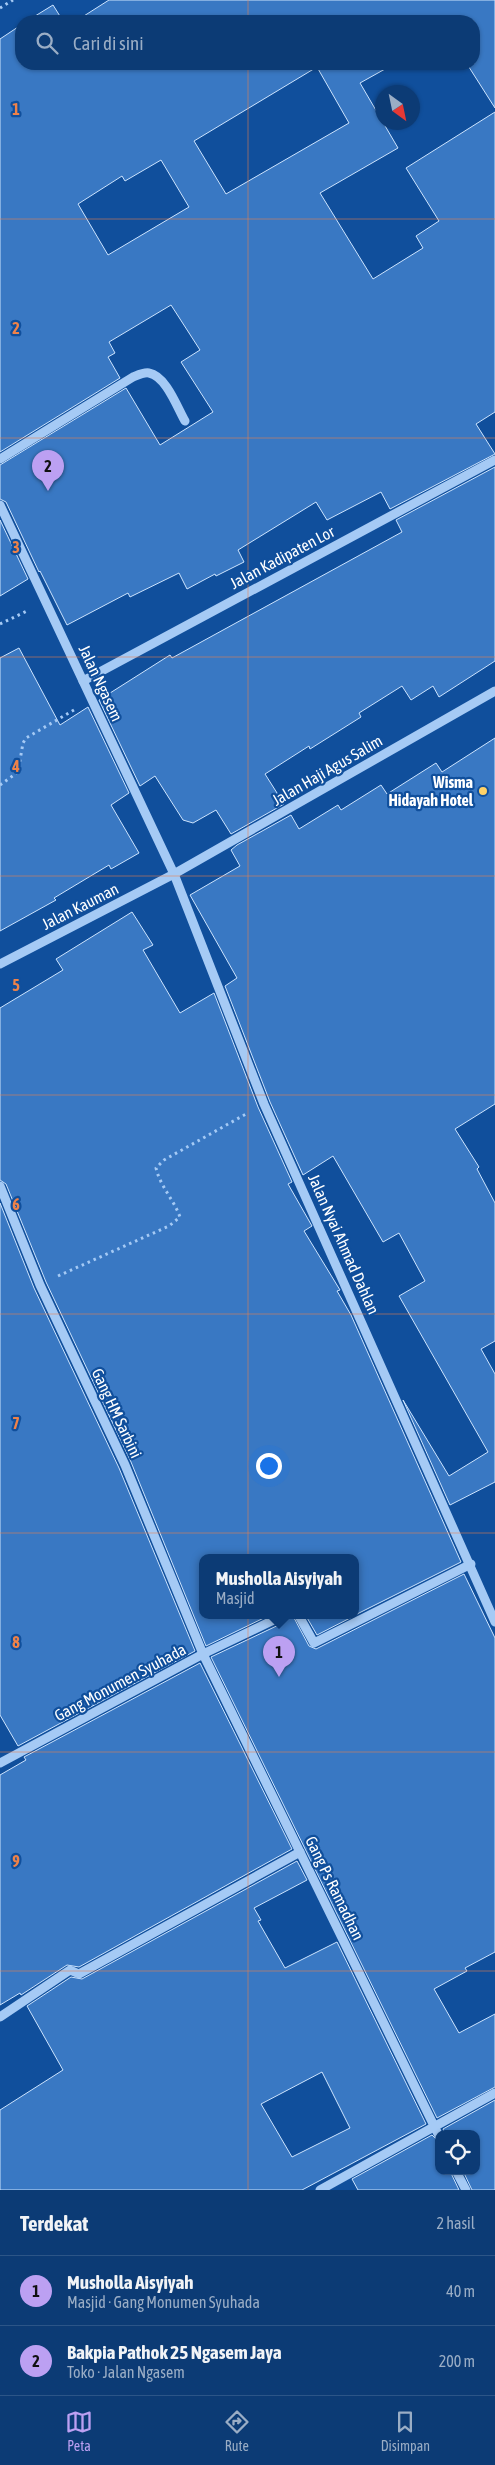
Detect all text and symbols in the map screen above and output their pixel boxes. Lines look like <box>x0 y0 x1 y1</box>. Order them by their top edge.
search box <box>15 15 480 70</box>
icon: search <box>33 29 61 57</box>
text: Cari di sini <box>73 32 144 54</box>
north arrow <box>375 85 420 130</box>
text: 1 <box>12 100 20 118</box>
text: 2 <box>12 319 20 337</box>
pin: 2 <box>32 450 64 491</box>
street label: Jalan Kadipaten Lor <box>227 522 338 593</box>
text: 3 <box>12 538 20 556</box>
street label: Jalan Ngasem <box>75 642 127 724</box>
street label: Jalan Haji Agus Salim <box>269 731 386 810</box>
text: 4 <box>11 757 20 775</box>
place label: Wisma Hidayah Hotel <box>388 773 474 809</box>
marker: Wisma Hidayah Hotel <box>477 785 489 797</box>
street label: Jalan Kauman <box>39 879 121 933</box>
text: 5 <box>12 976 20 994</box>
street label: Jalan Nyai Ahmad Dahlan <box>304 1171 383 1317</box>
text: 6 <box>12 1195 20 1213</box>
street label: Gang HM Sarbini <box>88 1365 146 1461</box>
text: 7 <box>12 1414 20 1432</box>
your location <box>256 1453 282 1479</box>
popup <box>199 1554 359 1619</box>
text: Musholla Aisyiyah <box>216 1567 342 1589</box>
text: Masjid <box>216 1589 254 1607</box>
text: 8 <box>12 1633 20 1651</box>
pin: 1 <box>263 1636 295 1677</box>
street label: Gang Monumen Syuhada <box>51 1640 189 1725</box>
street label: Gang Ps Ramadhan <box>301 1833 368 1943</box>
text: 9 <box>12 1852 20 1870</box>
map controls <box>435 2130 480 2175</box>
button: locate <box>435 2130 480 2175</box>
text: Terdekat <box>20 2211 88 2235</box>
text: 2 hasil <box>437 2214 475 2232</box>
text: Musholla Aisyiyah <box>67 2271 194 2293</box>
text: 1 <box>32 2282 40 2300</box>
text: 40 m <box>446 2282 475 2300</box>
text: Masjid · Gang Monumen Syuhada <box>67 2293 260 2311</box>
text: Bakpia Pathok 25 Ngasem Jaya <box>67 2341 282 2363</box>
text: 2 <box>32 2352 40 2370</box>
text: 200 m <box>439 2352 475 2370</box>
text: Toko · Jalan Ngasem <box>67 2363 185 2381</box>
tab: Peta <box>65 2408 93 2454</box>
tab: Rute <box>223 2408 251 2454</box>
tab: Disimpan <box>381 2408 430 2454</box>

